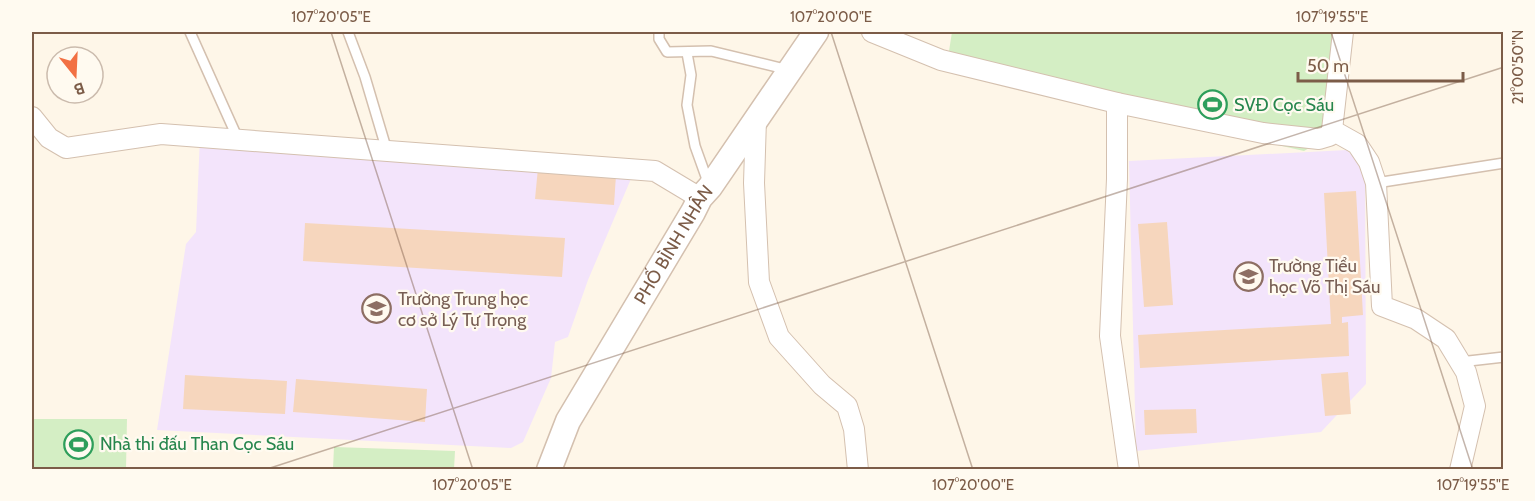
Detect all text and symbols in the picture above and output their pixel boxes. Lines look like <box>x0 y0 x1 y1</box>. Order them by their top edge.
text: 107°20'05"E <box>291 8 371 26</box>
text: 107°20'00"E <box>790 8 872 26</box>
text: 107°19'55"E <box>1296 8 1368 26</box>
text: 21°00'50"N <box>1509 30 1527 104</box>
north arrow <box>45 45 105 105</box>
scale bar <box>1298 45 1463 83</box>
text: 50 m <box>1307 55 1349 77</box>
text: B <box>72 78 87 99</box>
sports icon: SVĐ Cọc Sáu <box>1197 89 1229 121</box>
place label: SVĐ Cọc Sáu <box>1234 94 1334 116</box>
street label: PHỐ BÌNH NHÂN <box>629 180 717 308</box>
place label: Trường Tiểu học Võ Thị Sáu <box>1269 255 1380 298</box>
school or university icon: Trường Tiểu học Võ Thị Sáu <box>1232 260 1264 292</box>
place label: Trường Trung học cơ sở Lý Tự Trọng <box>398 288 528 331</box>
school or university icon: Trường Trung học cơ sở Lý Tự Trọng <box>361 293 393 325</box>
sports icon: Nhà thi đấu Than Cọc Sáu <box>63 428 95 460</box>
place label: Nhà thi đấu Than Cọc Sáu <box>100 433 294 455</box>
text: 107°20'05"E <box>432 476 512 494</box>
text: 107°20'00"E <box>932 476 1014 494</box>
text: 107°19'55"E <box>1437 476 1509 494</box>

